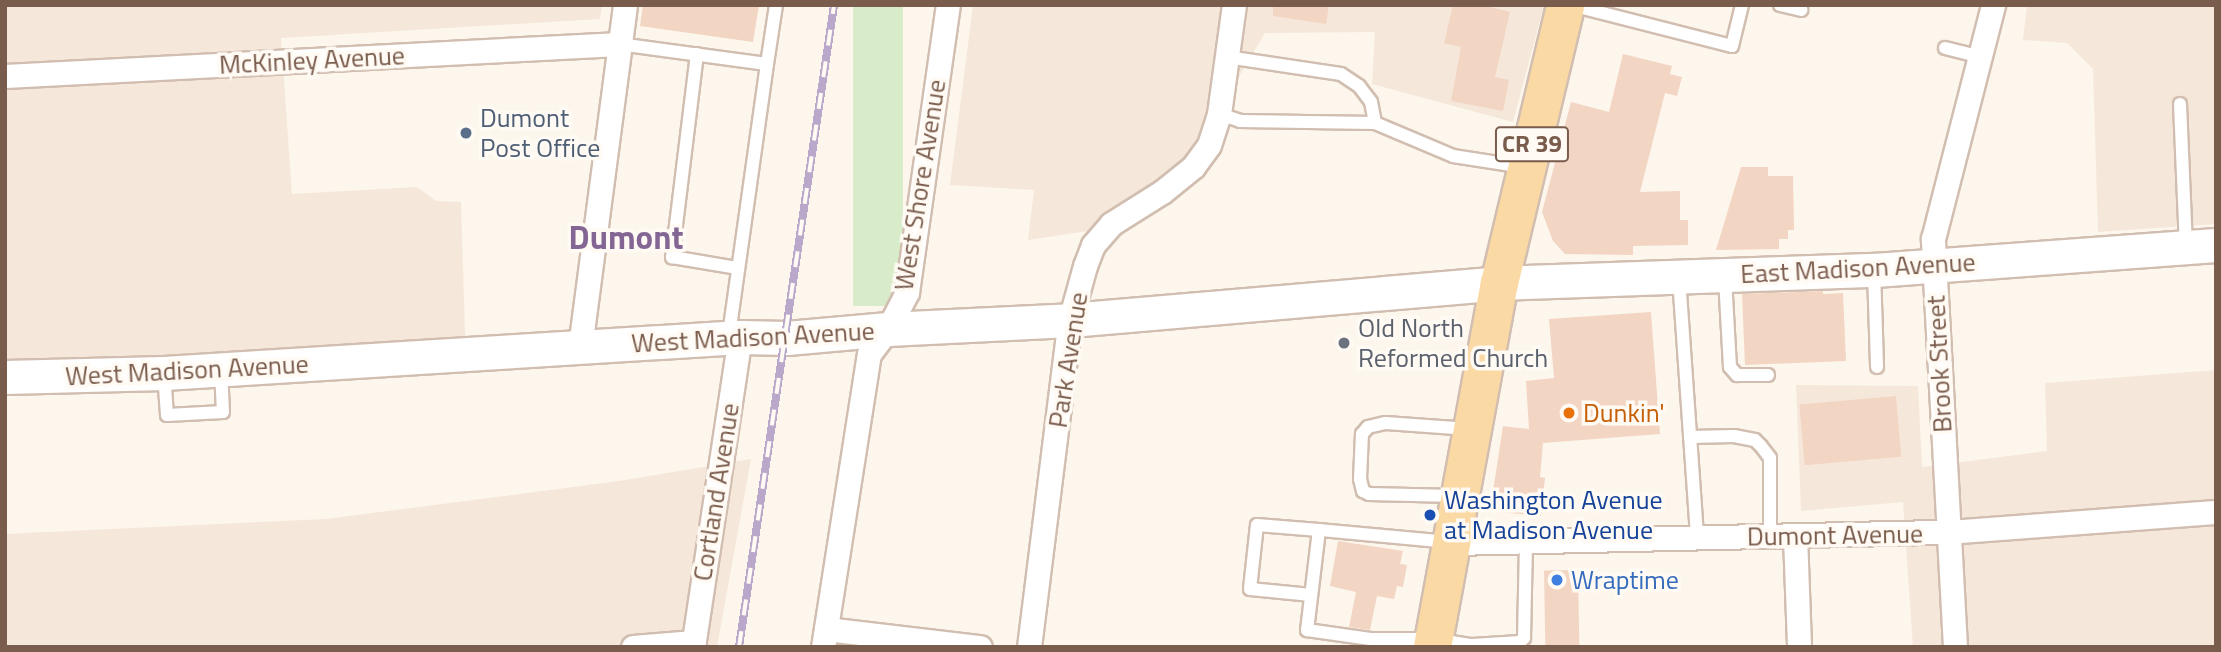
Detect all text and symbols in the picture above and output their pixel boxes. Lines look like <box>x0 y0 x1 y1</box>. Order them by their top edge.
street label: McKinley Avenue <box>218 40 406 80</box>
street label: West Shore Avenue <box>888 77 952 293</box>
place label: Dumont Post Office <box>480 102 600 164</box>
road number: CR 39 <box>1494 124 1570 164</box>
marker: Dumont Post Office <box>458 125 474 141</box>
district label: Dumont <box>569 218 683 258</box>
street label: East Madison Avenue <box>1740 246 1976 290</box>
street label: Park Avenue <box>1042 290 1094 430</box>
street label: Brook Street <box>1920 295 1958 433</box>
place label: Old North Reformed Church <box>1358 312 1548 374</box>
street label: West Madison Avenue <box>630 315 876 359</box>
marker: Old North Reformed Church <box>1336 335 1352 351</box>
street label: West Madison Avenue <box>64 348 310 392</box>
place label: Dunkin' <box>1583 397 1665 429</box>
street label: Cortland Avenue <box>687 401 745 583</box>
marker: Dunkin' <box>1561 405 1577 421</box>
place label: Washington Avenue at Madison Avenue <box>1444 484 1663 546</box>
marker: Washington Avenue at Madison Avenue <box>1422 507 1438 523</box>
street label: Dumont Avenue <box>1747 518 1923 552</box>
place label: Wraptime <box>1571 564 1679 596</box>
marker: Wraptime <box>1549 572 1565 588</box>

